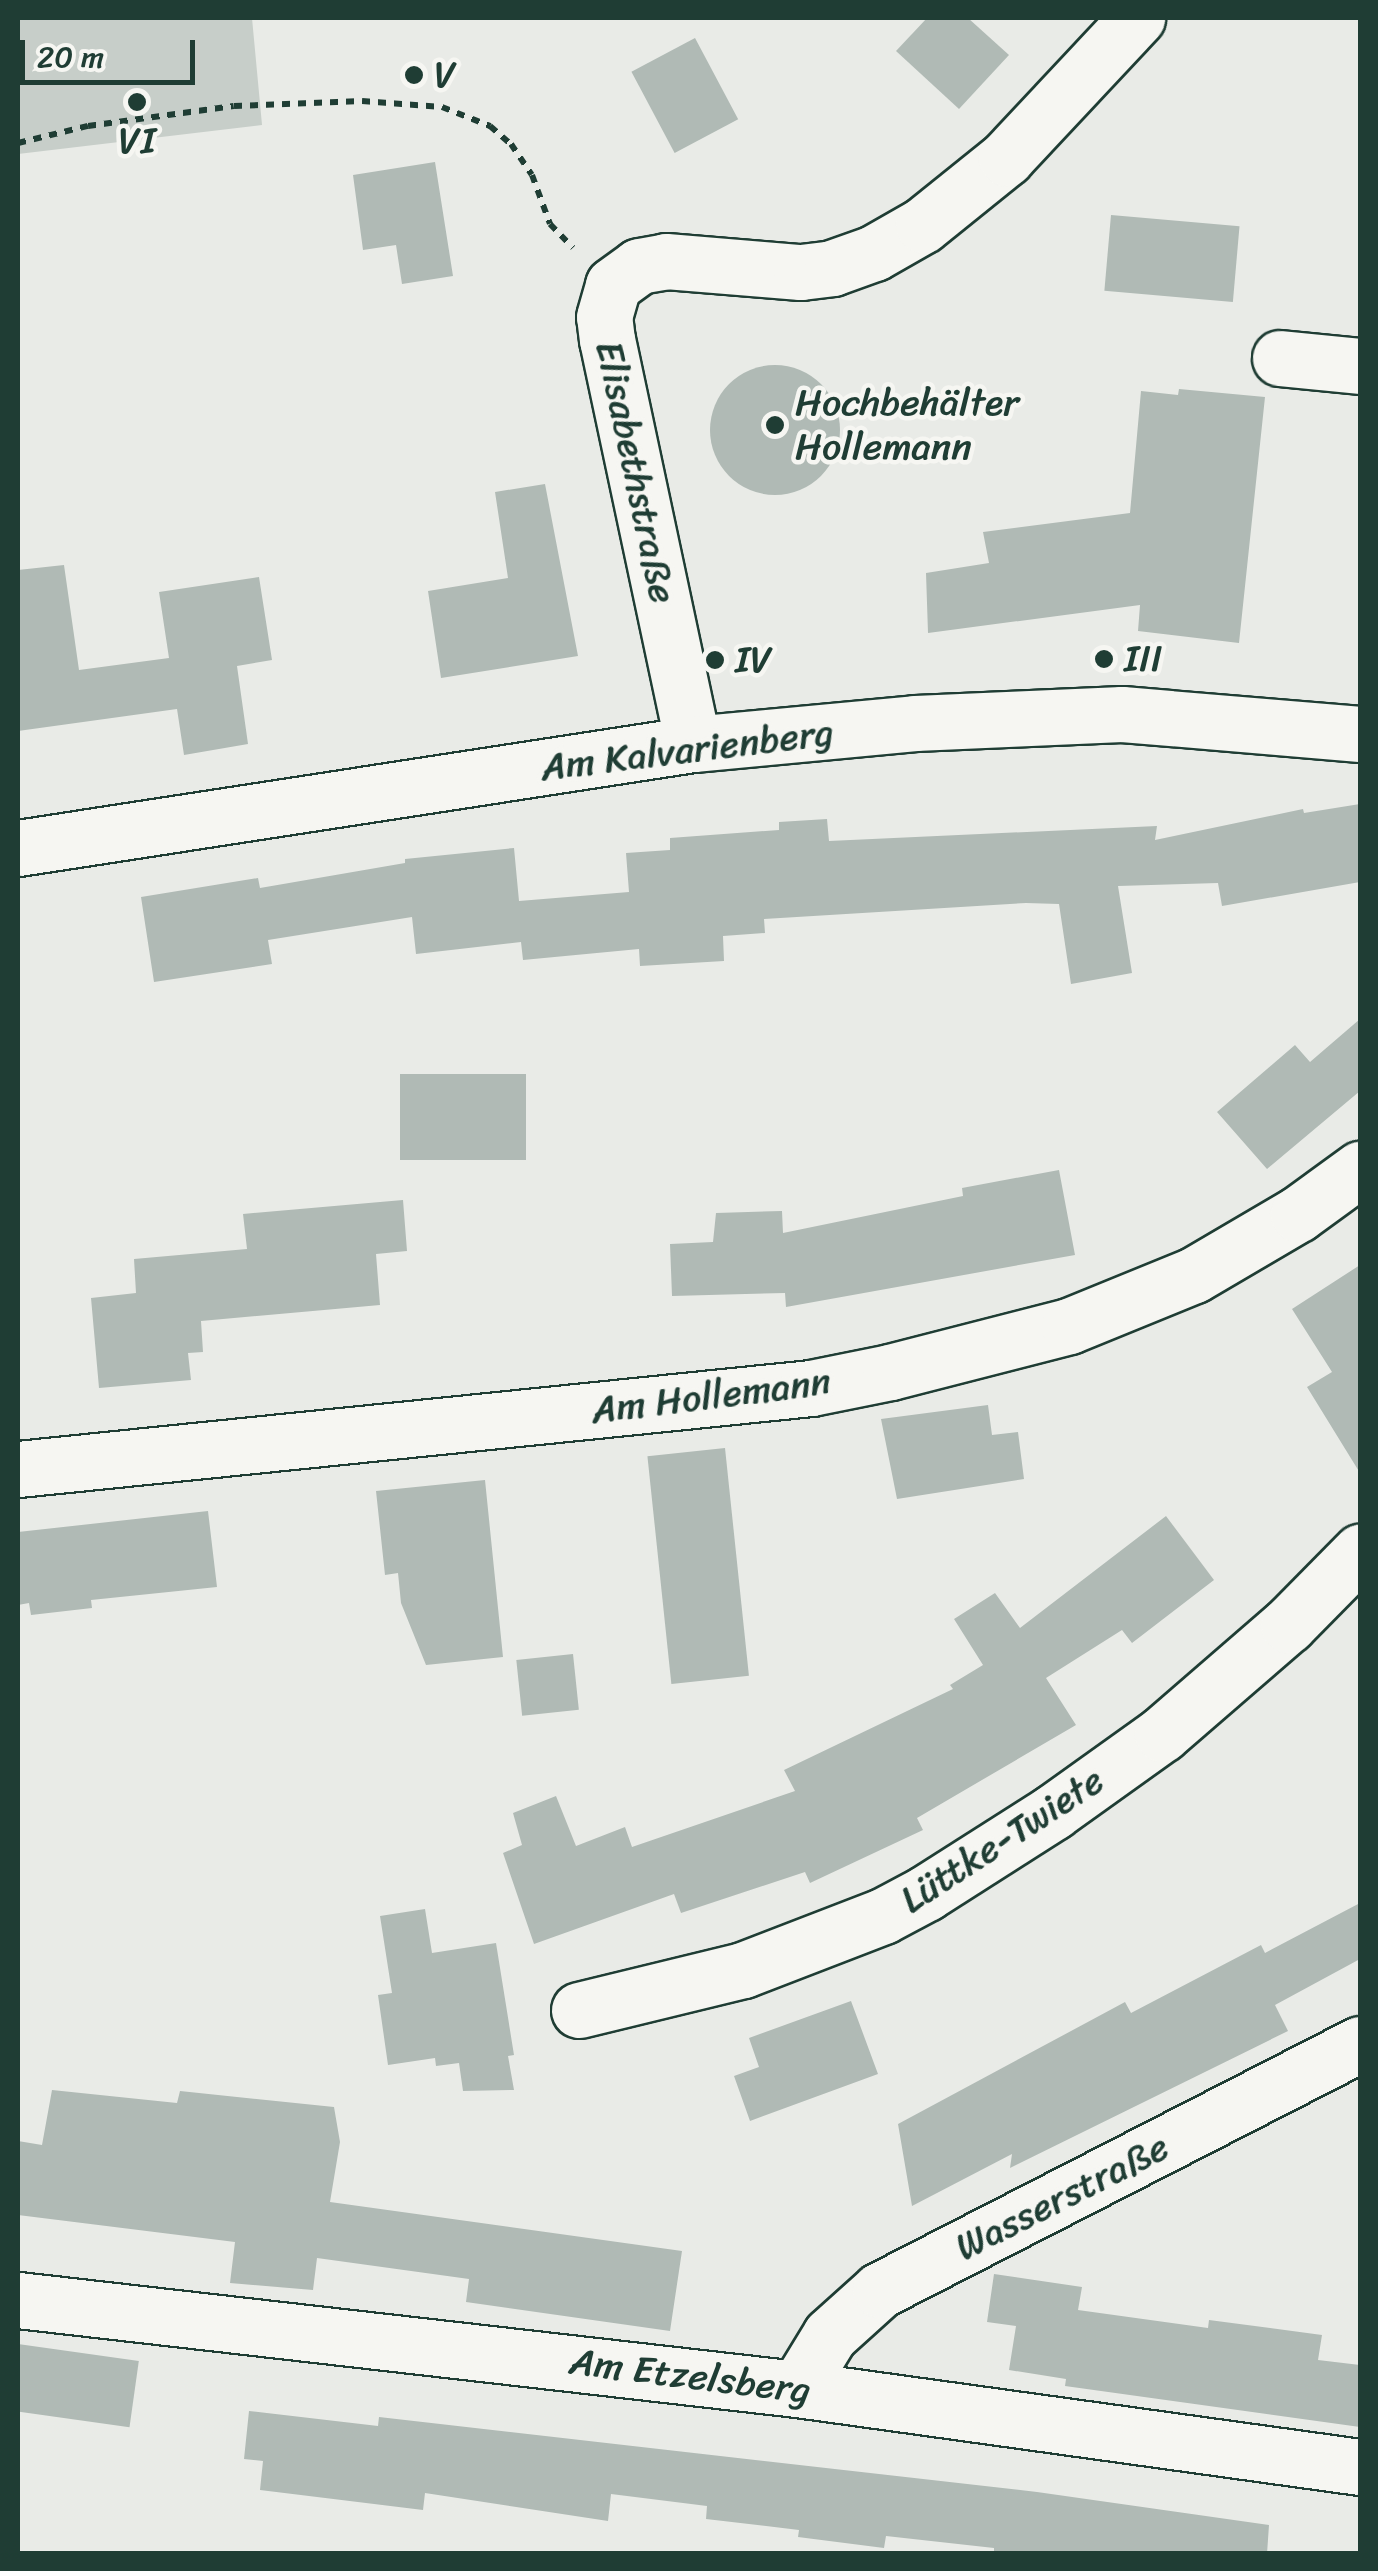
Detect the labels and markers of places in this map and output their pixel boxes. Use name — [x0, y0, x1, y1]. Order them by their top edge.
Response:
place label: V — [434, 52, 457, 98]
marker: V — [403, 64, 425, 86]
marker: VI — [126, 91, 148, 113]
place label: VI — [118, 118, 156, 164]
place label: Hochbehälter Hollemann — [795, 380, 1019, 469]
marker: Hochbehälter Hollemann — [764, 414, 786, 436]
place label: III — [1124, 636, 1162, 682]
place label: IV — [735, 637, 773, 683]
marker: III — [1093, 648, 1115, 670]
marker: IV — [704, 649, 726, 671]

